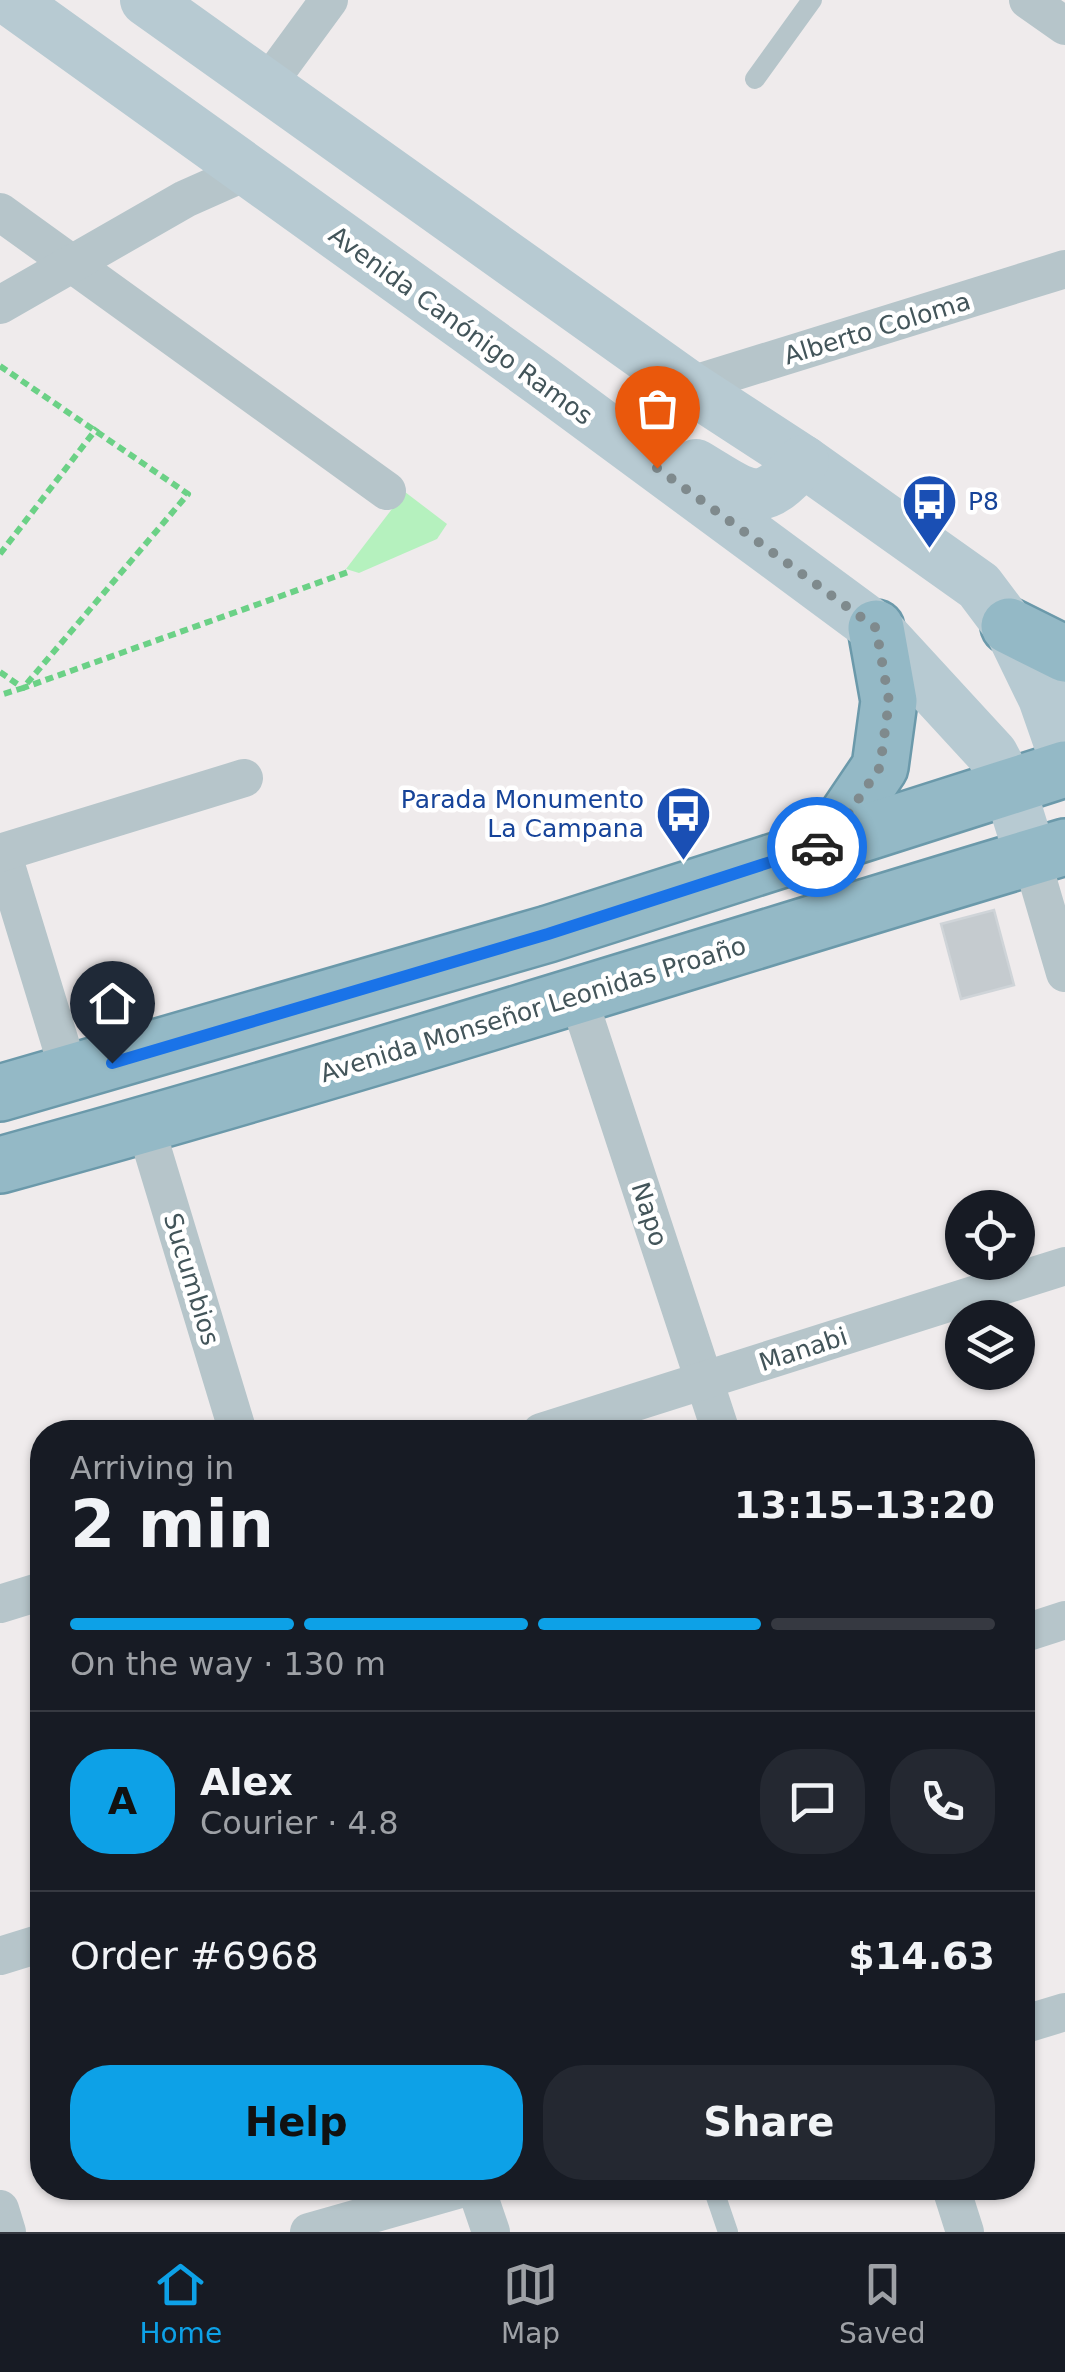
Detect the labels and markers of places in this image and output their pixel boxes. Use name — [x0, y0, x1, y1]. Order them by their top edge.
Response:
pin — [615, 366, 700, 469]
bus stop icon: P8 — [899, 471, 959, 550]
place label: P8 — [968, 487, 999, 516]
bus stop icon: Parada Monumento La Campana — [653, 783, 713, 862]
place label: Parada Monumento La Campana — [401, 785, 644, 843]
pin — [70, 961, 155, 1064]

